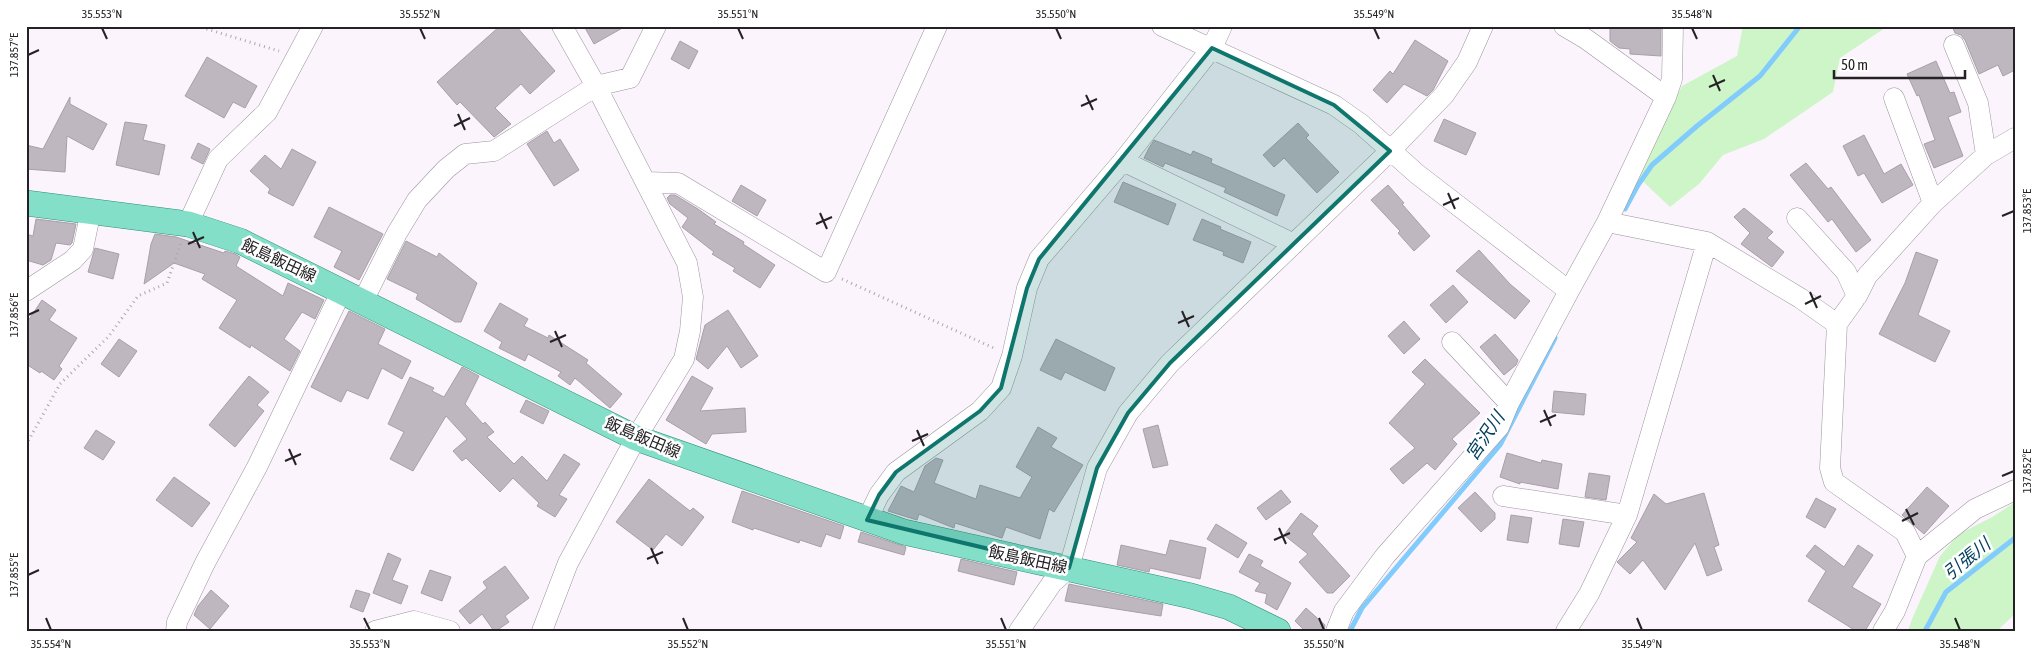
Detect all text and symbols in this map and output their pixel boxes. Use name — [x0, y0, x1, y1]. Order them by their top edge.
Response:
text: 35.553°N — [82, 7, 122, 21]
text: 35.552°N — [400, 7, 440, 21]
text: 35.551°N — [718, 7, 758, 21]
text: 35.550°N — [1036, 7, 1076, 21]
text: 35.549°N — [1354, 7, 1394, 21]
text: 35.548°N — [1672, 7, 1712, 21]
text: 137.857°E — [7, 33, 21, 77]
scale bar — [1834, 48, 1965, 80]
text: 50 m — [1841, 56, 1868, 73]
text: 137.853°E — [2020, 189, 2034, 233]
street label: 飯島飯田線 — [239, 235, 319, 285]
text: 137.856°E — [7, 293, 21, 337]
water label: 宮沢川 — [1461, 406, 1510, 464]
street label: 飯島飯田線 — [603, 413, 683, 461]
text: 137.852°E — [2020, 449, 2034, 493]
water label: 引張川 — [1939, 532, 1996, 584]
street label: 飯島飯田線 — [987, 542, 1069, 576]
text: 137.855°E — [7, 553, 21, 597]
text: 35.554°N — [31, 637, 71, 651]
text: 35.553°N — [350, 637, 390, 651]
text: 35.552°N — [668, 637, 708, 651]
text: 35.551°N — [986, 637, 1026, 651]
text: 35.550°N — [1304, 637, 1344, 651]
text: 35.549°N — [1622, 637, 1662, 651]
text: 35.548°N — [1940, 637, 1980, 651]

